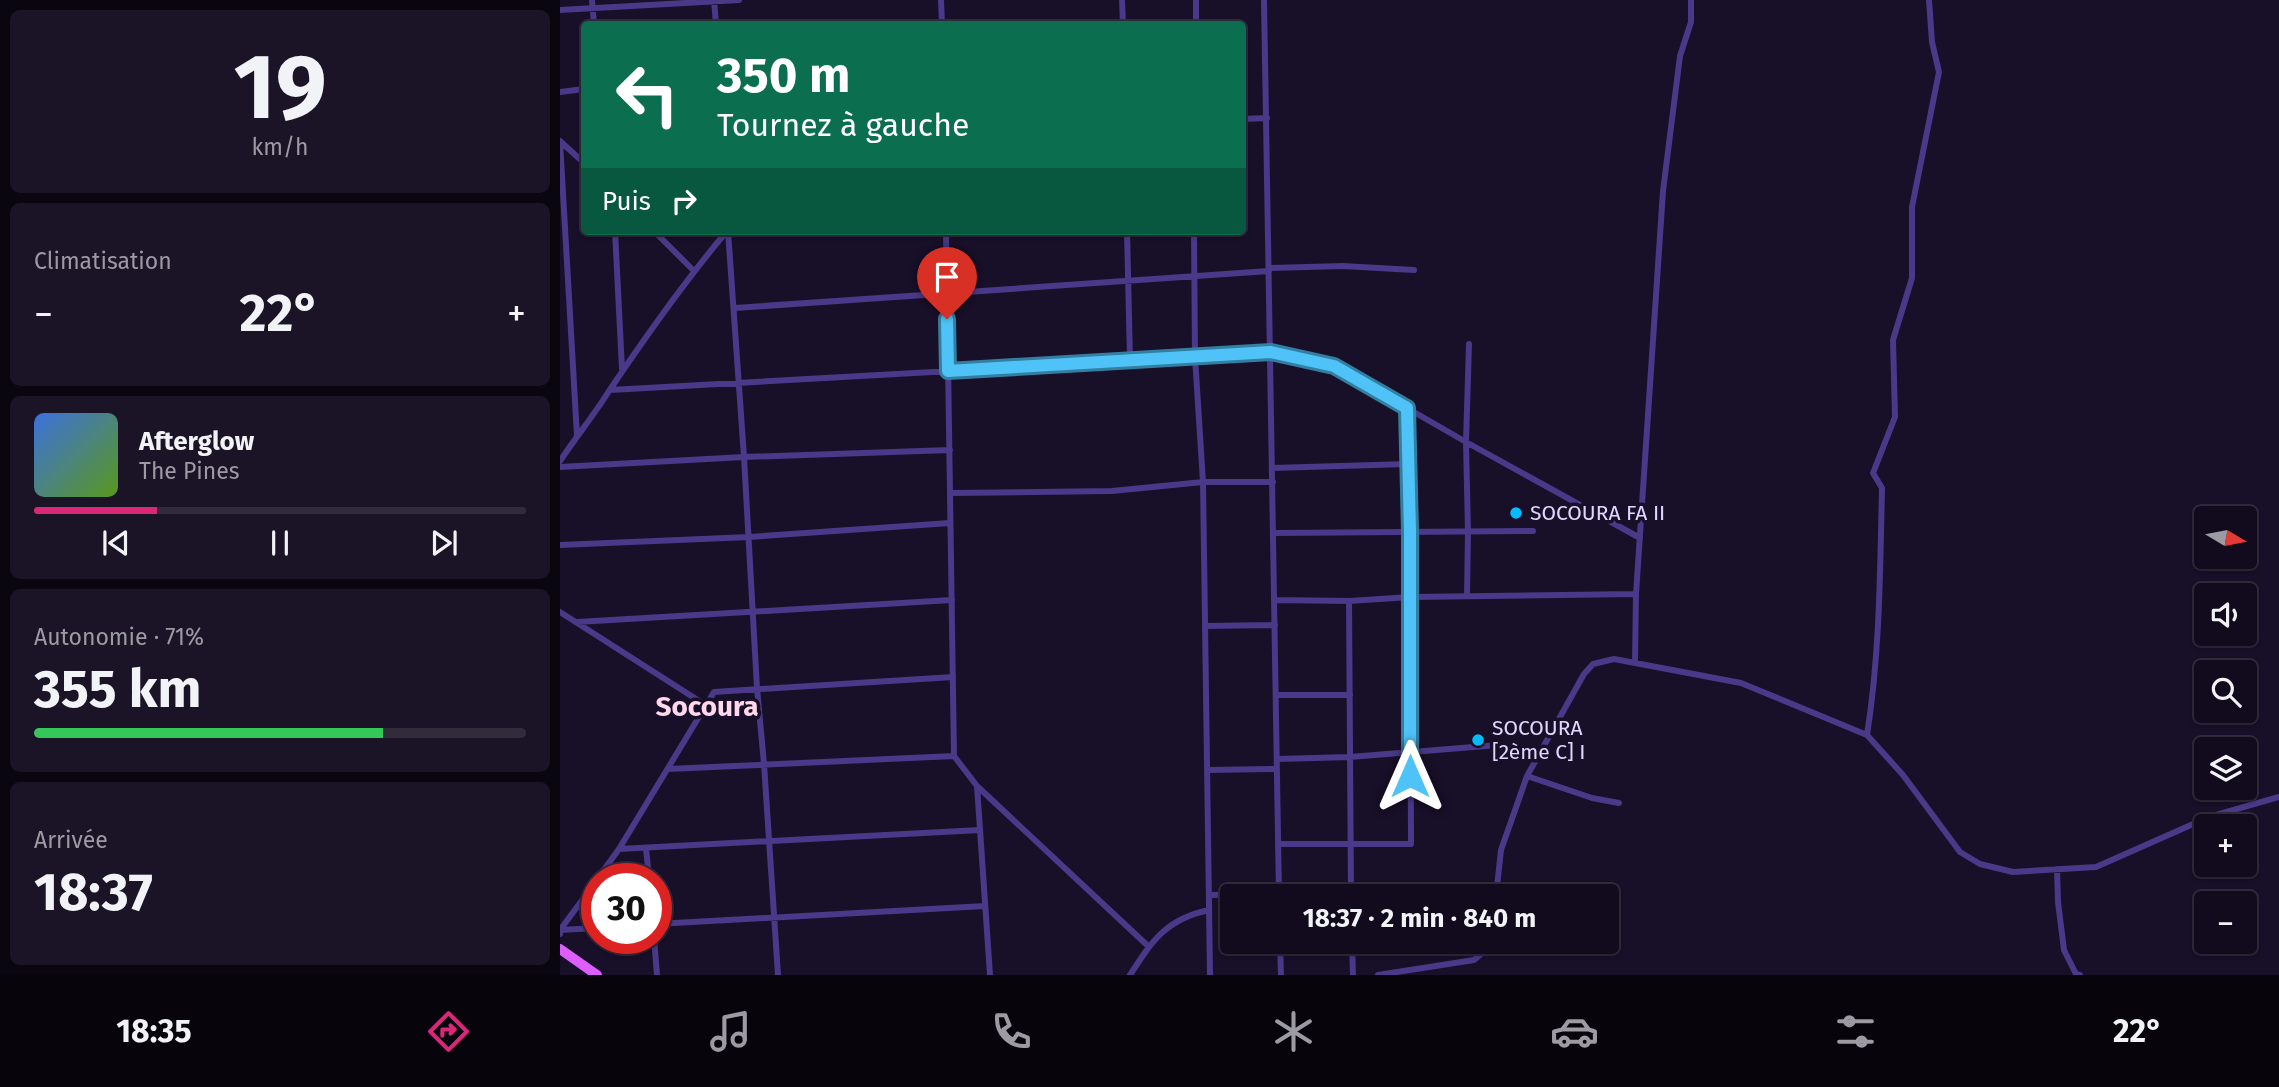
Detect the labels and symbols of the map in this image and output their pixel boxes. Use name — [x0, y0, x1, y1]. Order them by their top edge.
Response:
pin — [917, 247, 977, 319]
place label: SOCOURA FA II — [1530, 500, 1665, 526]
marker: SOCOURA FA II — [1508, 505, 1524, 521]
north arrow — [2194, 506, 2258, 569]
district label: Socoura — [655, 690, 759, 723]
place label: SOCOURA [2ème C] I — [1492, 715, 1585, 765]
marker: SOCOURA [2ème C] I — [1470, 732, 1486, 748]
position arrow — [1373, 739, 1447, 813]
speed limit sign: 30 — [581, 863, 672, 954]

